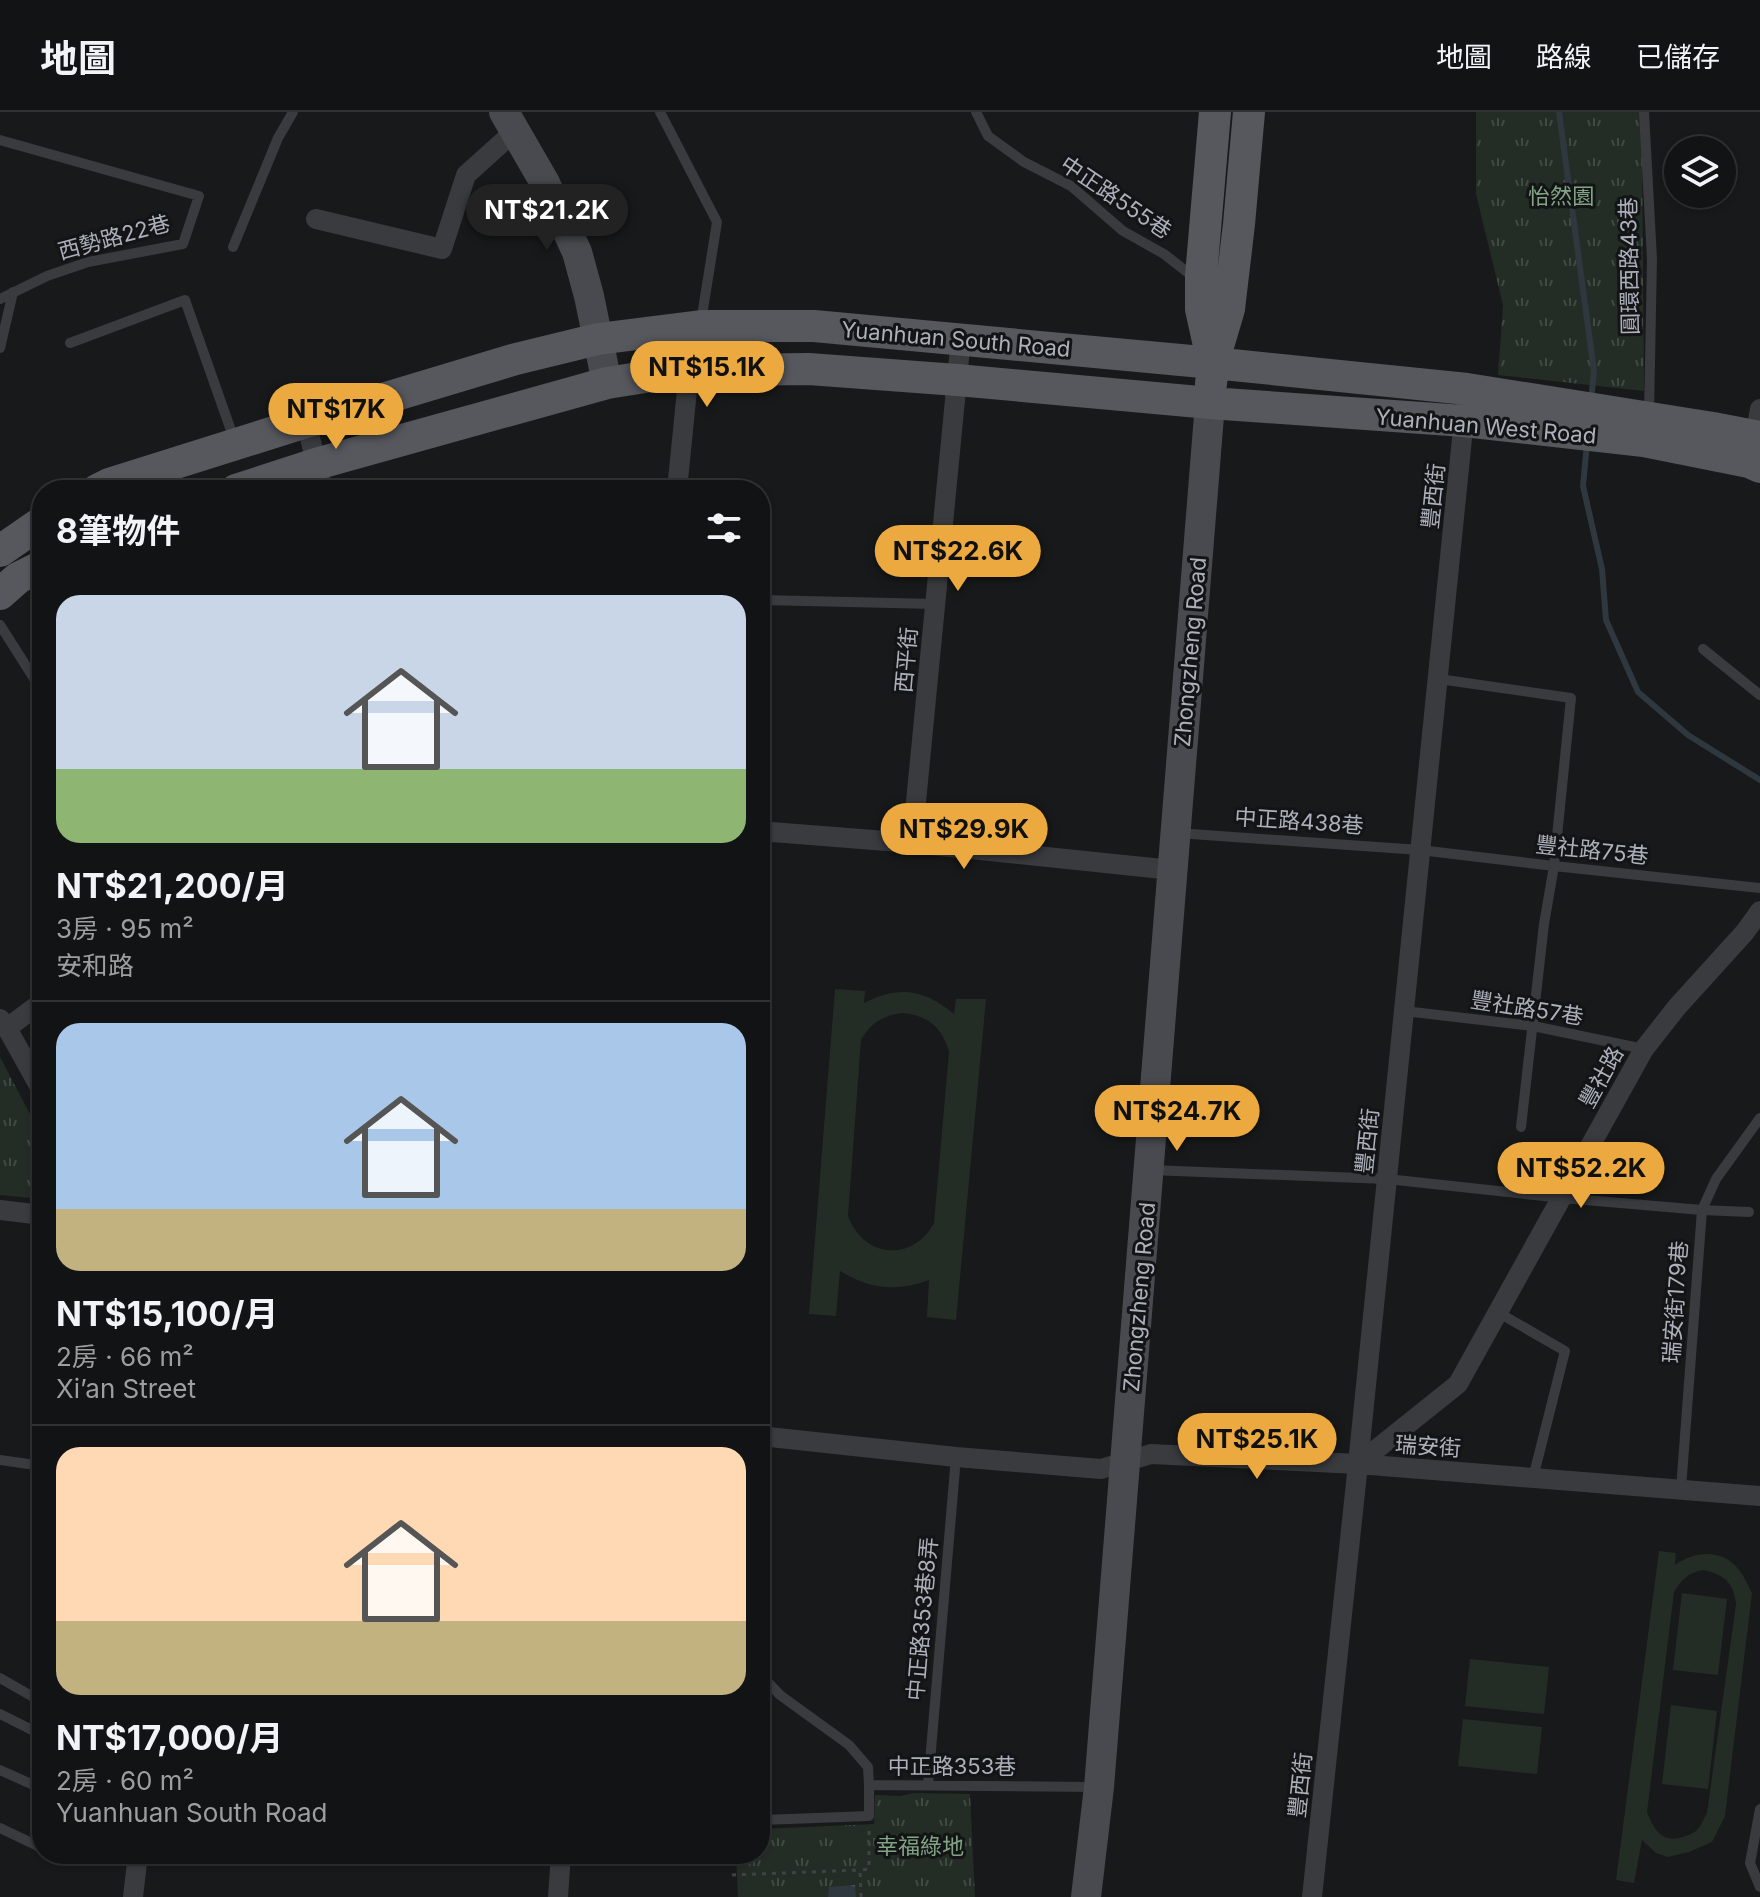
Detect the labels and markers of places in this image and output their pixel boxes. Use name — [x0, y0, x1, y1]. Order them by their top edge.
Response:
pin: NT$21.2K — [464, 184, 630, 252]
pin: NT$15.1K — [624, 341, 790, 409]
pin: NT$17K — [271, 383, 401, 451]
pin: NT$22.6K — [875, 525, 1041, 593]
pin: NT$29.9K — [881, 803, 1047, 871]
pin: NT$24.7K — [1094, 1085, 1260, 1153]
pin: NT$52.2K — [1498, 1142, 1664, 1210]
pin: NT$25.1K — [1174, 1413, 1340, 1481]

